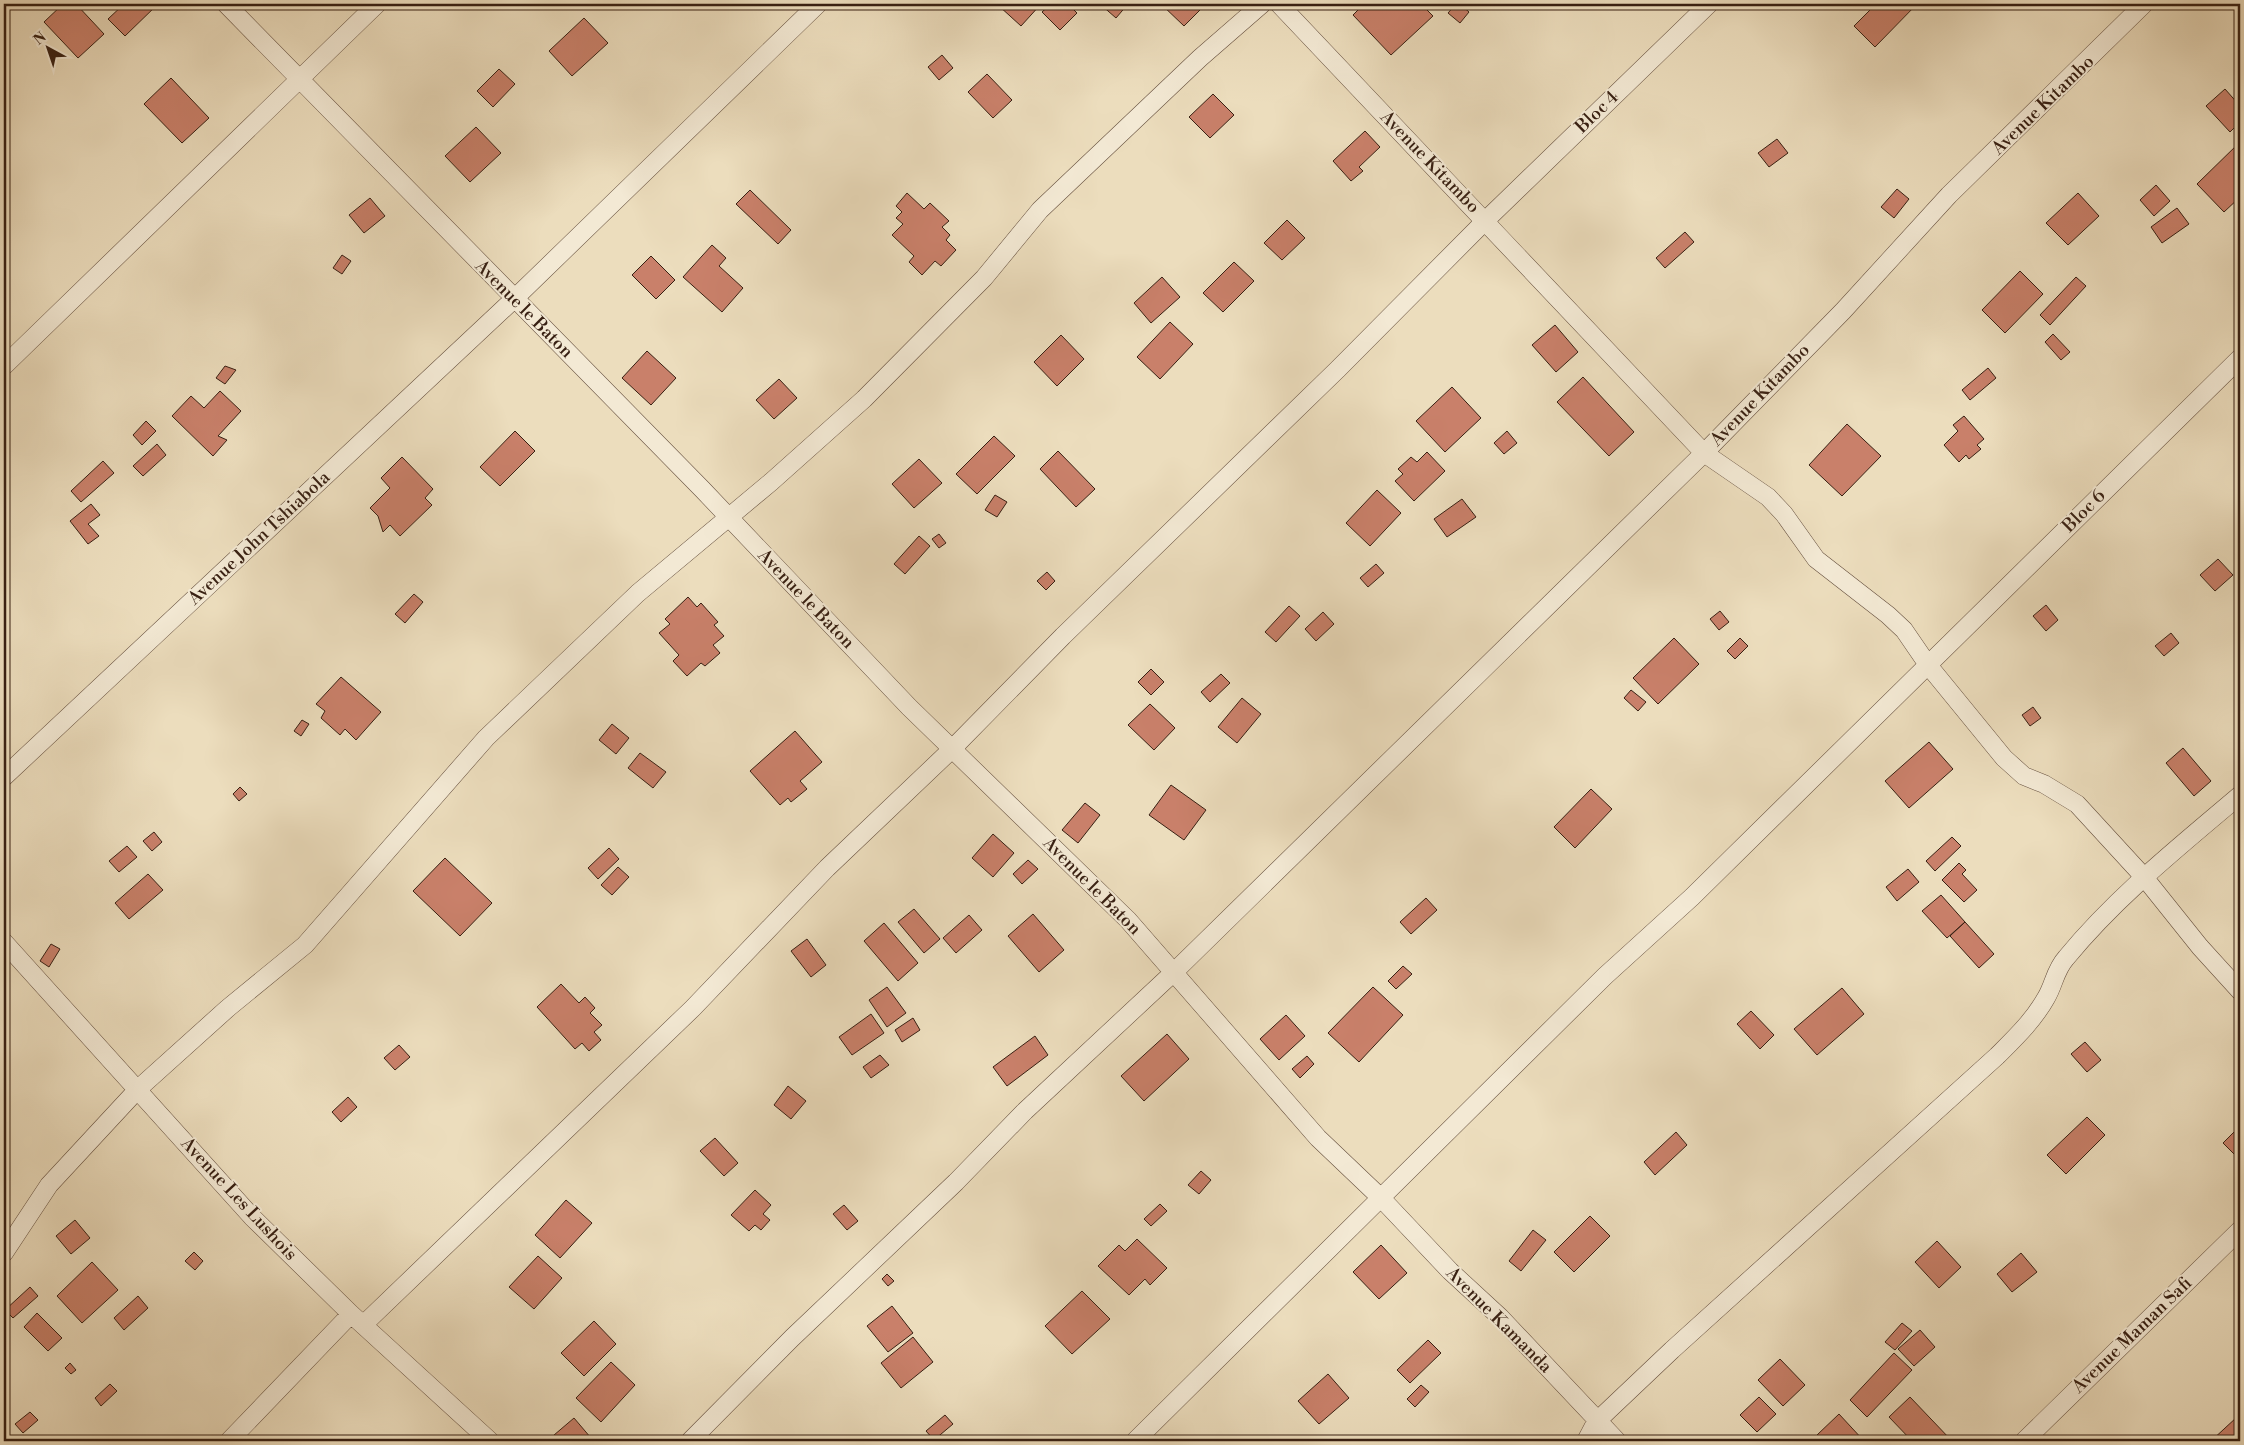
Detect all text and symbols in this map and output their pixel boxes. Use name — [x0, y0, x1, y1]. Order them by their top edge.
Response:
north arrow — [22, 22, 72, 72]
text: N — [30, 28, 50, 49]
street label: Avenue Kitambo — [1986, 50, 2099, 160]
street label: Bloc 4 — [1570, 86, 1624, 139]
street label: Avenue Kitambo — [1375, 105, 1485, 218]
street label: Avenue le Baton — [469, 254, 578, 363]
street label: Avenue Kitambo — [1705, 339, 1815, 452]
street label: Avenue John Tshiabola — [182, 466, 336, 611]
street label: Bloc 6 — [2057, 484, 2111, 538]
street label: Avenue le Baton — [752, 544, 860, 654]
street label: Avenue le Baton — [1037, 831, 1146, 940]
street label: Avenue Les Lushois — [175, 1132, 302, 1266]
street label: Avenue Kamanda — [1440, 1261, 1558, 1379]
street label: Avenue Maman Safi — [2067, 1272, 2197, 1399]

